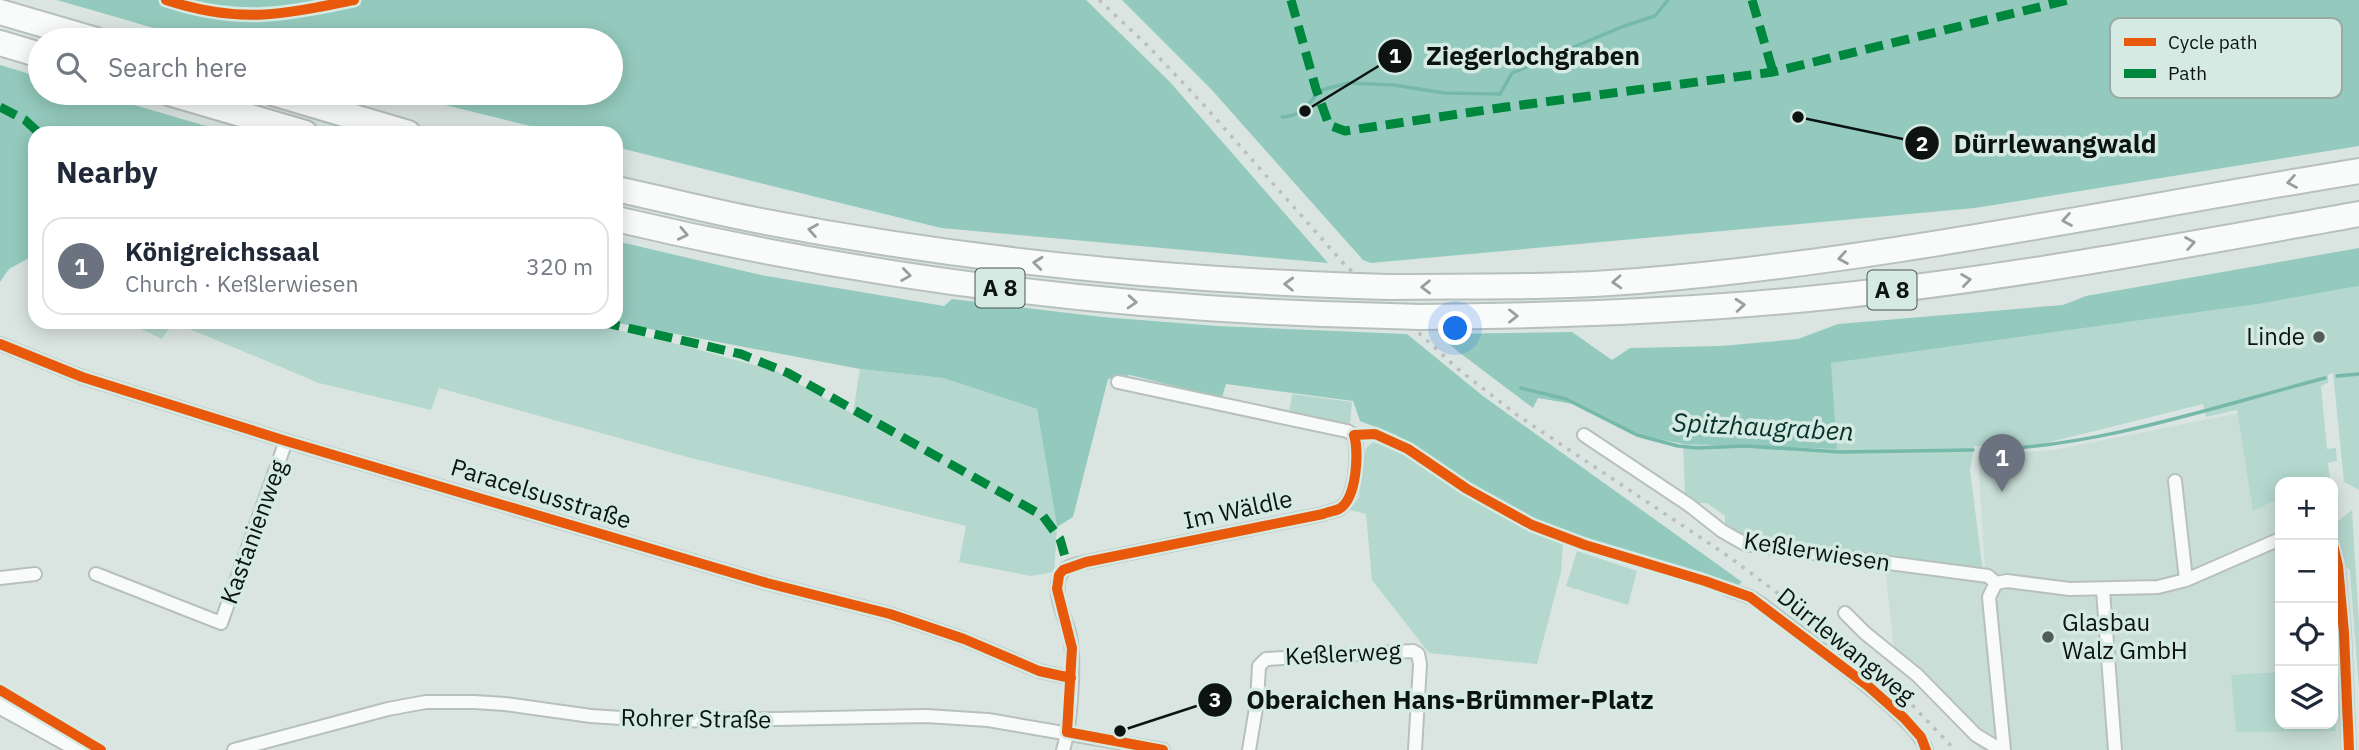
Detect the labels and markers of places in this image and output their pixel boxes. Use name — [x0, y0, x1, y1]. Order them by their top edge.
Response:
callout: Ziegerlochgraben — [1377, 32, 1654, 79]
callout: Dürrlewangwald — [1904, 120, 2170, 167]
place label: Linde — [2246, 320, 2305, 352]
marker: Linde — [2311, 329, 2327, 345]
pin: 1 — [1979, 434, 2025, 492]
place label: Glasbau Walz GmbH — [2062, 606, 2188, 666]
marker: Glasbau Walz GmbH — [2040, 629, 2056, 645]
callout: Oberaichen Hans-Brümmer-Platz — [1198, 677, 1668, 724]

